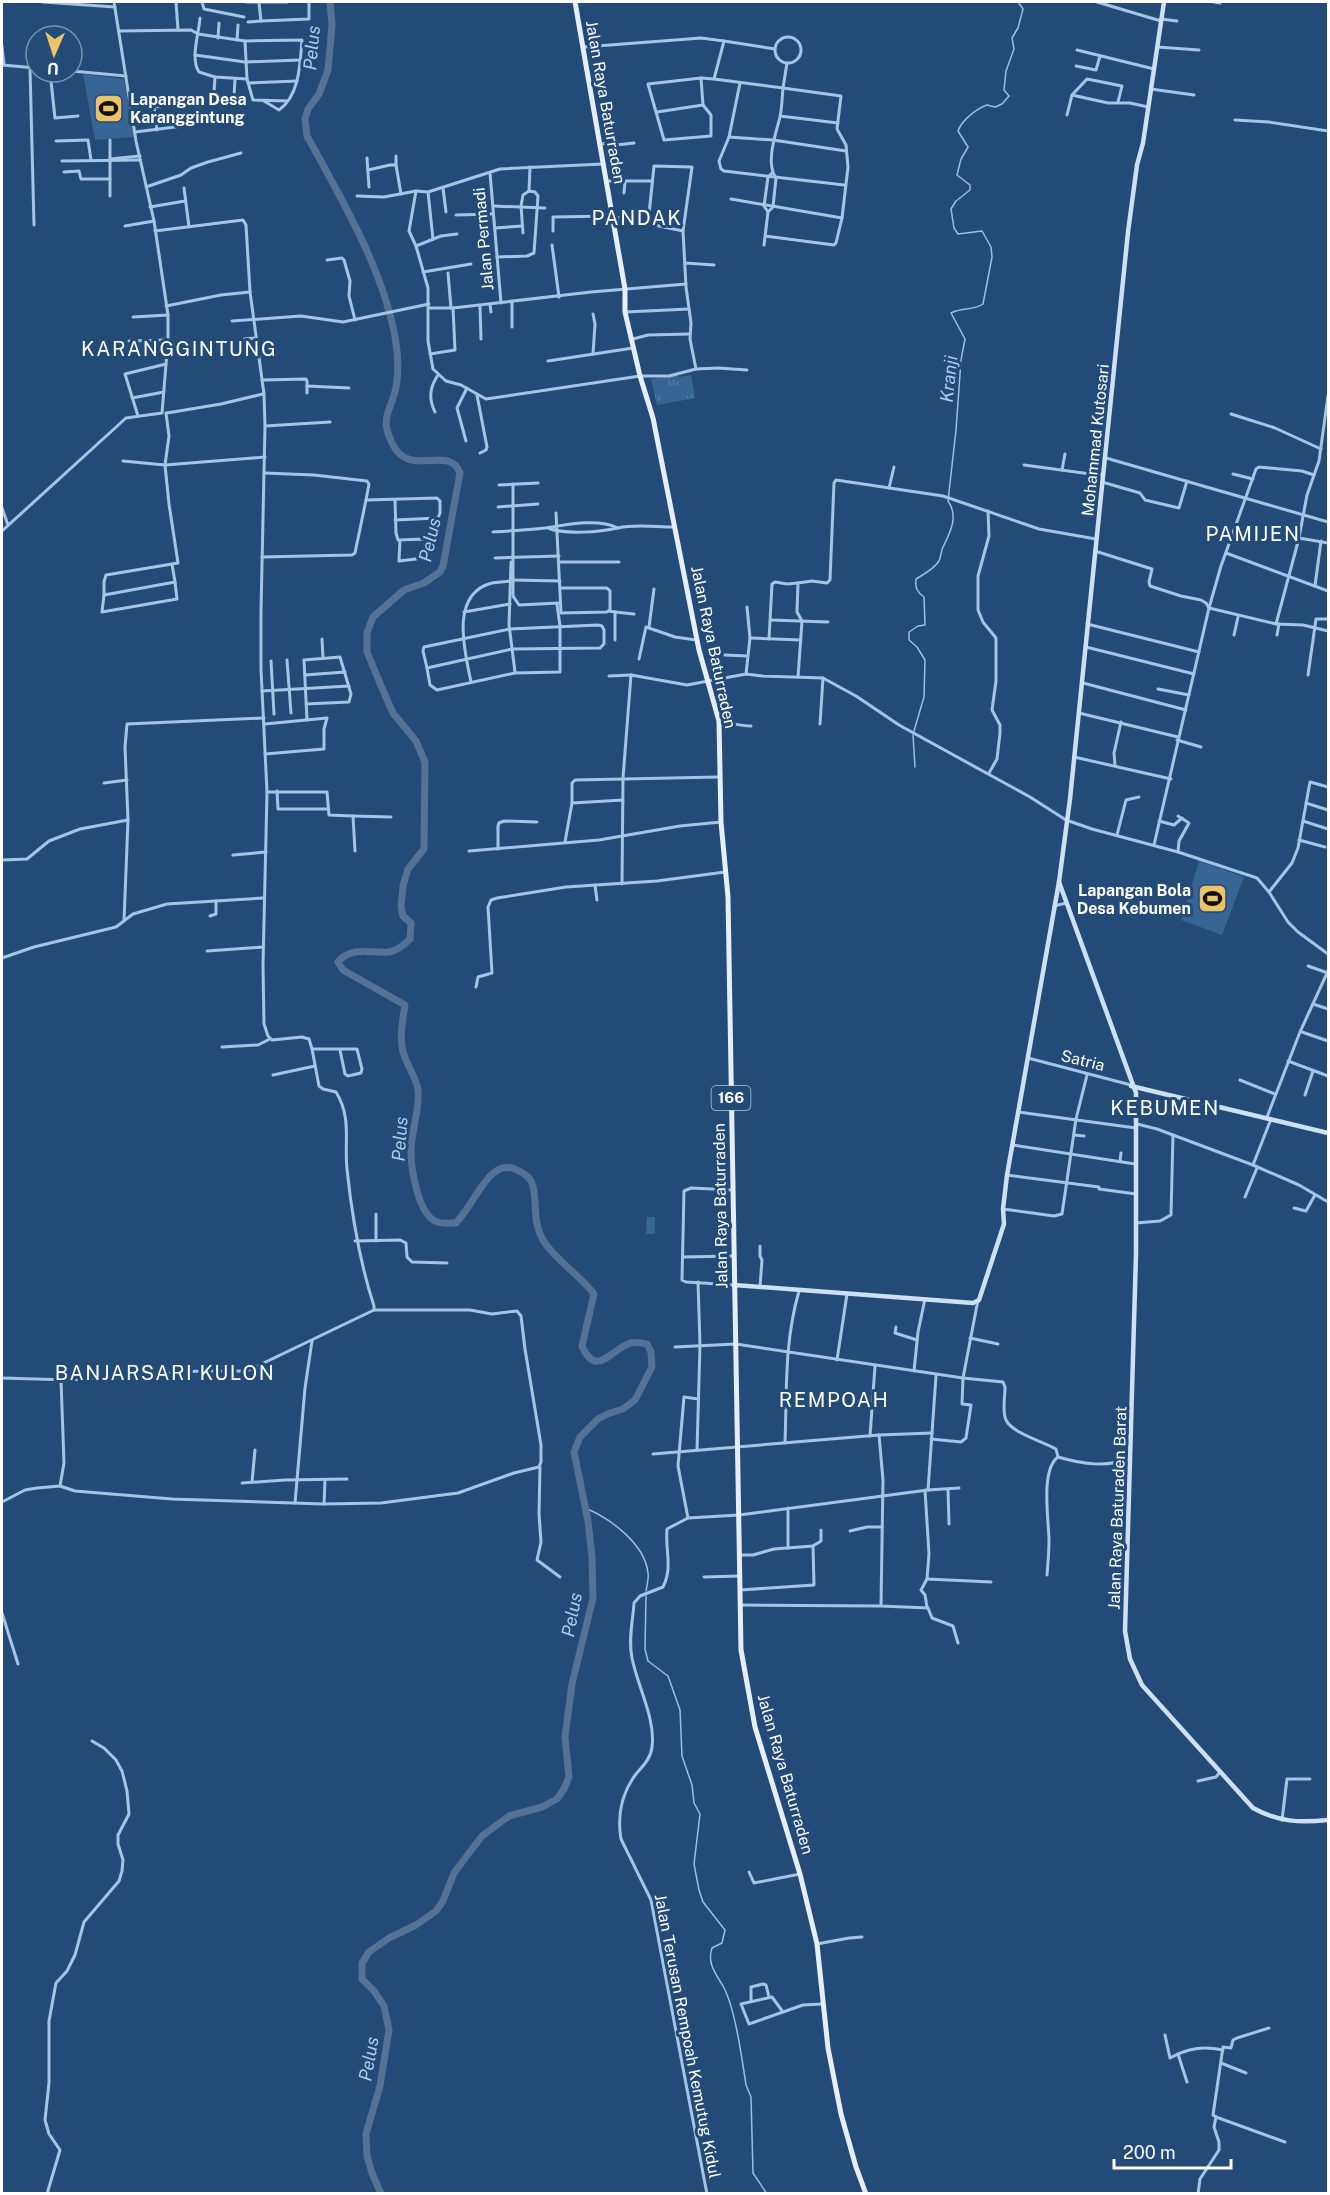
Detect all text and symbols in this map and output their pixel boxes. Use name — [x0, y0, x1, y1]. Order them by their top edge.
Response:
street label: Jalan Raya Baturraden — [582, 19, 629, 185]
north arrow — [24, 24, 84, 84]
water label: Pelus — [299, 25, 324, 71]
text: U — [47, 59, 60, 78]
place label: Lapangan Desa Karanggintung — [130, 90, 247, 127]
sports icon: Lapangan Desa Karanggintung — [93, 92, 125, 124]
street label: Jalan Permadi — [470, 187, 497, 291]
district label: PANDAK — [592, 206, 682, 230]
district label: KARANGGINTUNG — [81, 337, 277, 361]
water label: Kranji — [936, 354, 961, 403]
street label: Mohammad Kutosari — [1078, 363, 1113, 517]
water label: Pelus — [414, 516, 445, 564]
district label: PAMIJEN — [1205, 522, 1301, 546]
street label: Jalan Raya Baturraden — [687, 564, 740, 730]
place label: Lapangan Bola Desa Kebumen — [1077, 881, 1191, 918]
sports icon: Lapangan Bola Desa Kebumen — [1196, 883, 1228, 915]
street label: Satria — [1059, 1046, 1107, 1075]
road number: 166 — [712, 1086, 750, 1110]
district label: KEBUMEN — [1110, 1096, 1220, 1120]
water label: Pelus — [387, 1116, 412, 1162]
street label: Jalan Raya Baturraden — [710, 1123, 731, 1289]
district label: BANJARSARI KULON — [55, 1361, 275, 1385]
district label: REMPOAH — [779, 1388, 889, 1412]
street label: Jalan Raya Baturaden Barat — [1104, 1406, 1131, 1610]
water label: Pelus — [557, 1591, 586, 1639]
street label: Jalan Raya Baturraden — [754, 1692, 818, 1856]
street label: Jalan Terusan Rempoah Kemutug Kidul — [651, 1892, 724, 2180]
water label: Pelus — [354, 2035, 383, 2083]
scale bar — [1114, 2132, 1231, 2170]
text: 200 m — [1123, 2142, 1176, 2163]

